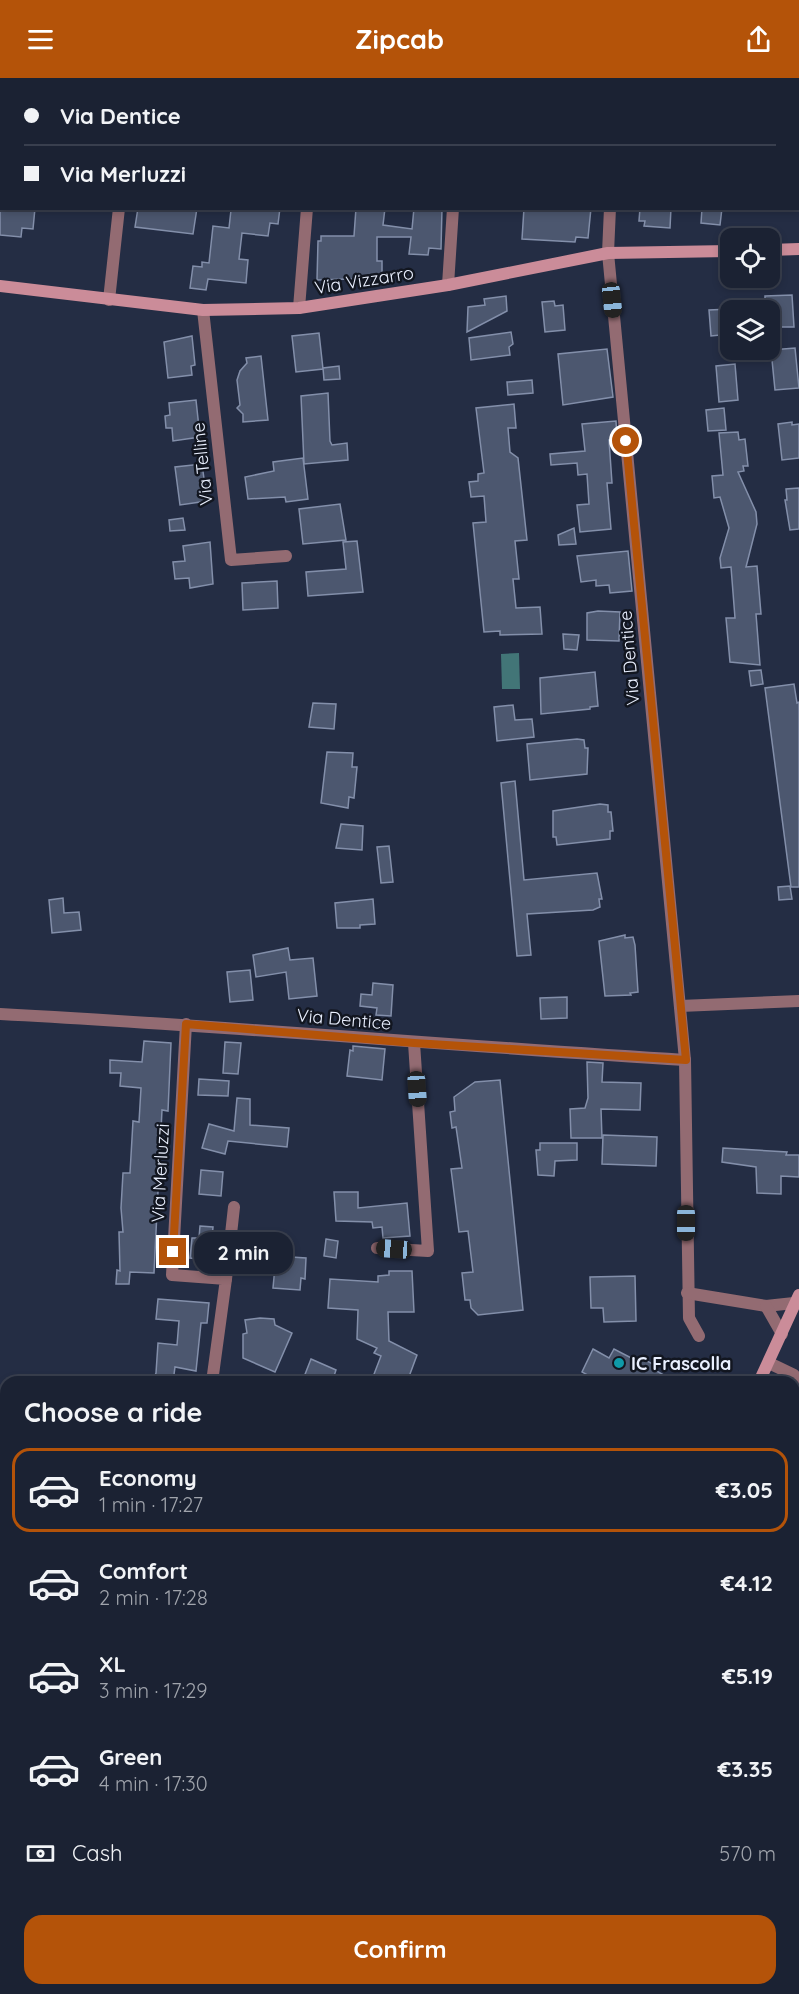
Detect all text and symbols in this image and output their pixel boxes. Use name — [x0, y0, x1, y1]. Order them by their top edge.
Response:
text: Zipcab — [355, 22, 444, 56]
icon: menu — [24, 23, 57, 56]
icon: share — [742, 23, 775, 56]
text: Via Dentice — [60, 102, 181, 130]
text: Via Merluzzi — [60, 160, 186, 188]
map controls — [720, 228, 780, 360]
button: locate — [720, 228, 780, 288]
street label: Via Vizzarro — [313, 261, 415, 299]
car — [601, 281, 623, 319]
button: layers — [720, 300, 780, 360]
street label: Via Telline — [186, 421, 218, 507]
route start — [612, 427, 639, 454]
street label: Via Dentice — [613, 610, 645, 706]
street label: Via Dentice — [296, 1003, 392, 1035]
car — [407, 1070, 427, 1108]
street label: Via Merluzzi — [146, 1123, 174, 1223]
car — [677, 1205, 695, 1241]
callout: 2 min — [194, 1231, 293, 1273]
route end — [159, 1238, 186, 1265]
car — [375, 1239, 413, 1259]
text: 2 min — [217, 1240, 270, 1265]
place label: IC Frascolla — [631, 1352, 731, 1375]
marker: IC Frascolla — [612, 1356, 626, 1370]
text: Choose a ride — [24, 1395, 202, 1429]
icon: car — [27, 1463, 81, 1517]
text: Economy — [99, 1464, 197, 1492]
text: €3.05 — [716, 1476, 773, 1504]
text: 1 min · 17:27 — [99, 1492, 203, 1517]
icon: car — [27, 1556, 81, 1610]
text: Comfort — [99, 1557, 188, 1585]
text: €4.12 — [721, 1569, 773, 1597]
text: 2 min · 17:28 — [99, 1585, 208, 1610]
icon: car — [27, 1649, 81, 1703]
text: XL — [99, 1650, 126, 1678]
text: €5.19 — [722, 1662, 773, 1690]
text: 3 min · 17:29 — [99, 1678, 207, 1703]
icon: car — [27, 1742, 81, 1796]
text: Green — [99, 1743, 162, 1771]
text: €3.35 — [717, 1755, 773, 1783]
text: 4 min · 17:30 — [99, 1771, 208, 1796]
icon: cash — [24, 1837, 57, 1870]
text: Cash — [72, 1839, 123, 1867]
text: 570 m — [719, 1841, 776, 1866]
button: Confirm — [24, 1915, 776, 1984]

